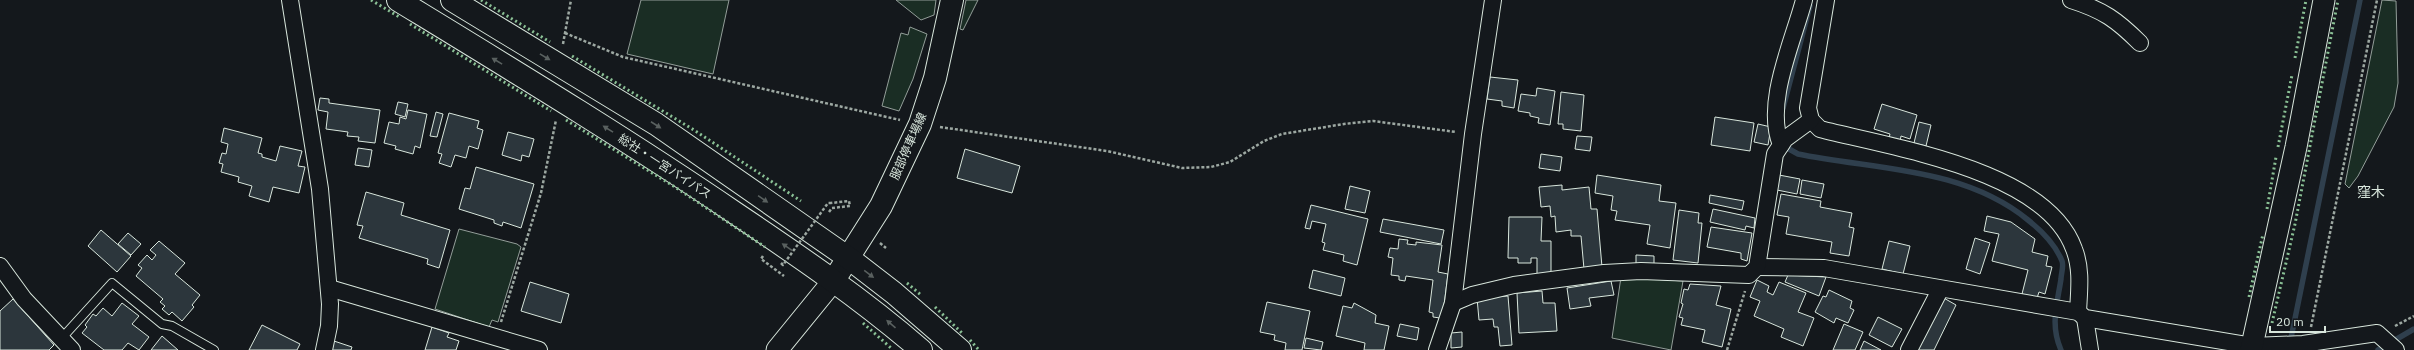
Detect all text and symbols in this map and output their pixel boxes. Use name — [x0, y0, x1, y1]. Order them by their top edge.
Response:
one-way arrow — [539, 53, 551, 60]
one-way arrow — [492, 57, 502, 65]
street label: 服部停車場線 — [887, 110, 929, 182]
one-way arrow — [651, 121, 661, 129]
one-way arrow — [602, 126, 614, 133]
street label: 総社・一宮バイパス — [616, 130, 714, 202]
district label: 窪木 — [2357, 183, 2385, 201]
one-way arrow — [758, 195, 768, 203]
one-way arrow — [781, 243, 792, 251]
one-way arrow — [864, 270, 875, 278]
scale bar — [2270, 308, 2325, 334]
text: 20 m — [2276, 314, 2304, 329]
one-way arrow — [886, 320, 897, 329]

